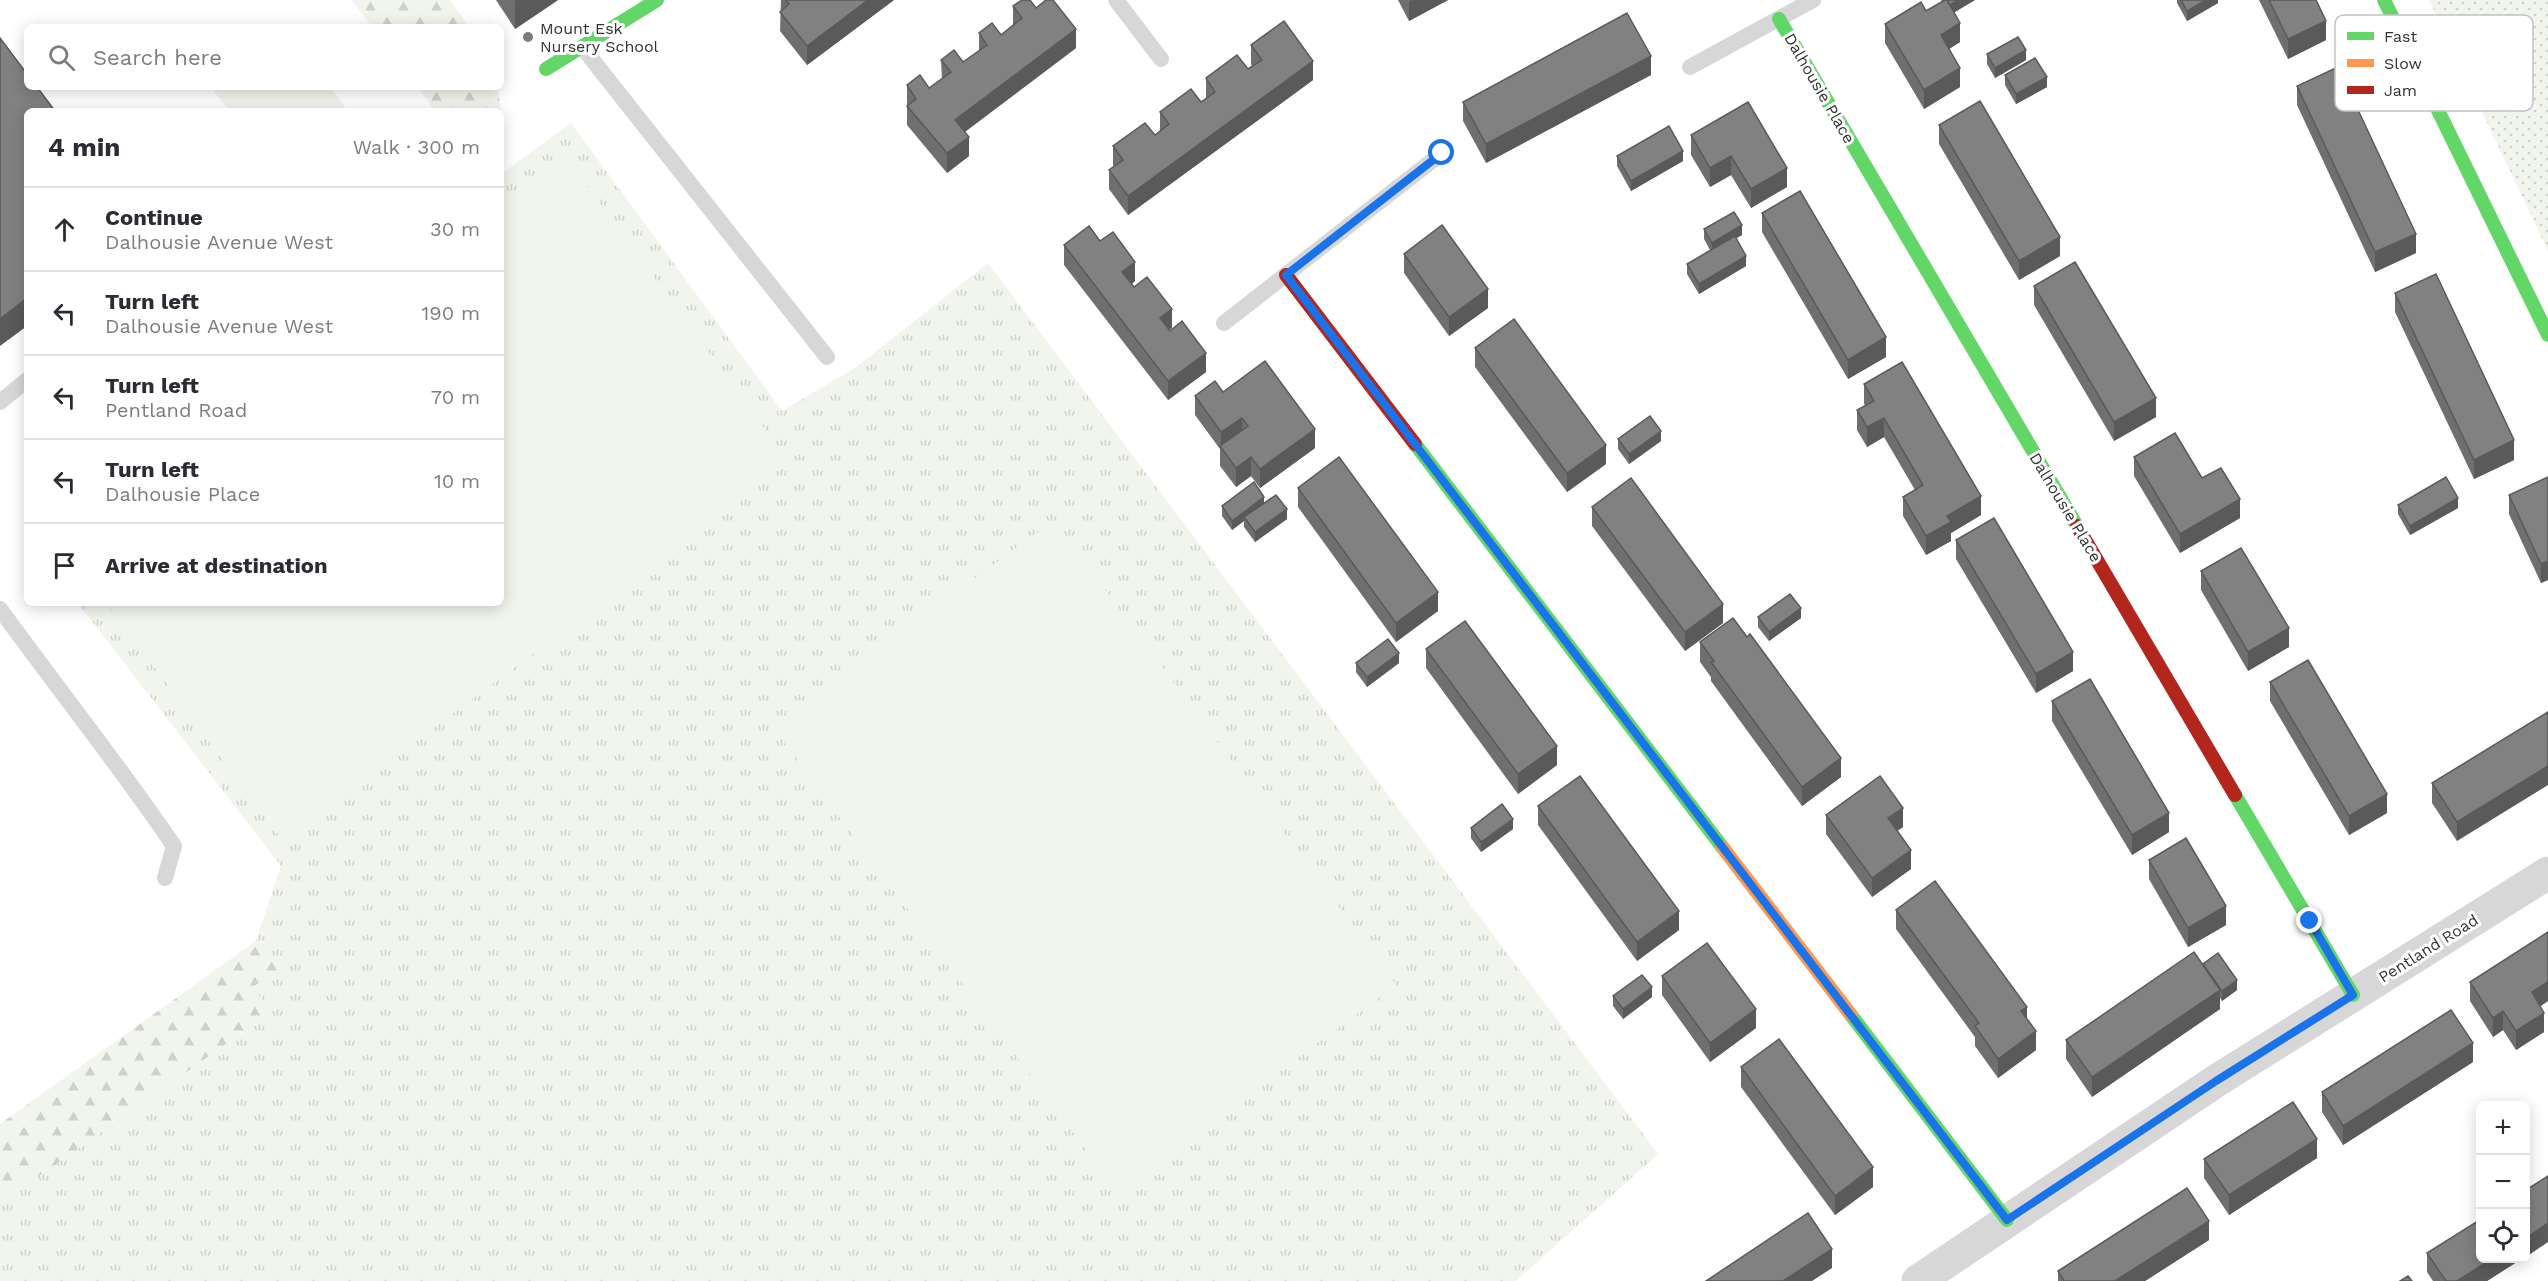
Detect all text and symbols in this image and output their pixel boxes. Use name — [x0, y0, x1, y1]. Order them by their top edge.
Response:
legend — [2335, 15, 2533, 111]
place label: Mount Esk Nursery School — [540, 19, 659, 56]
search box — [24, 24, 504, 90]
text: Fast — [2384, 27, 2417, 46]
marker: Mount Esk Nursery School — [521, 30, 535, 44]
street label: Dalhousie Place — [1780, 30, 1859, 147]
icon: search — [45, 41, 78, 74]
text: Search here — [93, 45, 222, 70]
text: Slow — [2384, 54, 2422, 73]
text: Jam — [2384, 81, 2417, 100]
text: 4 min — [48, 132, 120, 162]
text: Walk · 300 m — [353, 135, 480, 159]
route start — [1428, 139, 1454, 165]
text: Continue — [105, 205, 203, 230]
icon: ahead — [48, 213, 81, 246]
text: 30 m — [430, 217, 480, 241]
text: Dalhousie Avenue West — [105, 230, 333, 254]
text: Turn left — [105, 289, 199, 314]
icon: left — [48, 297, 81, 330]
text: 190 m — [422, 301, 480, 325]
text: Dalhousie Avenue West — [105, 314, 333, 338]
text: Turn left — [105, 373, 199, 398]
icon: left — [48, 381, 81, 414]
text: 70 m — [431, 385, 480, 409]
text: Pentland Road — [105, 398, 247, 422]
street label: Dalhousie Place — [2025, 449, 2106, 565]
text: Turn left — [105, 457, 199, 482]
icon: left — [48, 465, 81, 498]
text: 10 m — [434, 469, 480, 493]
text: Dalhousie Place — [105, 482, 260, 506]
icon: arrive — [48, 549, 81, 582]
text: Arrive at destination — [105, 553, 328, 578]
route end — [2296, 907, 2322, 933]
street label: Pentland Road — [2375, 910, 2482, 987]
map controls — [2476, 1101, 2530, 1263]
button: + — [2476, 1101, 2530, 1155]
button: − — [2476, 1155, 2530, 1209]
button: locate — [2476, 1209, 2530, 1263]

